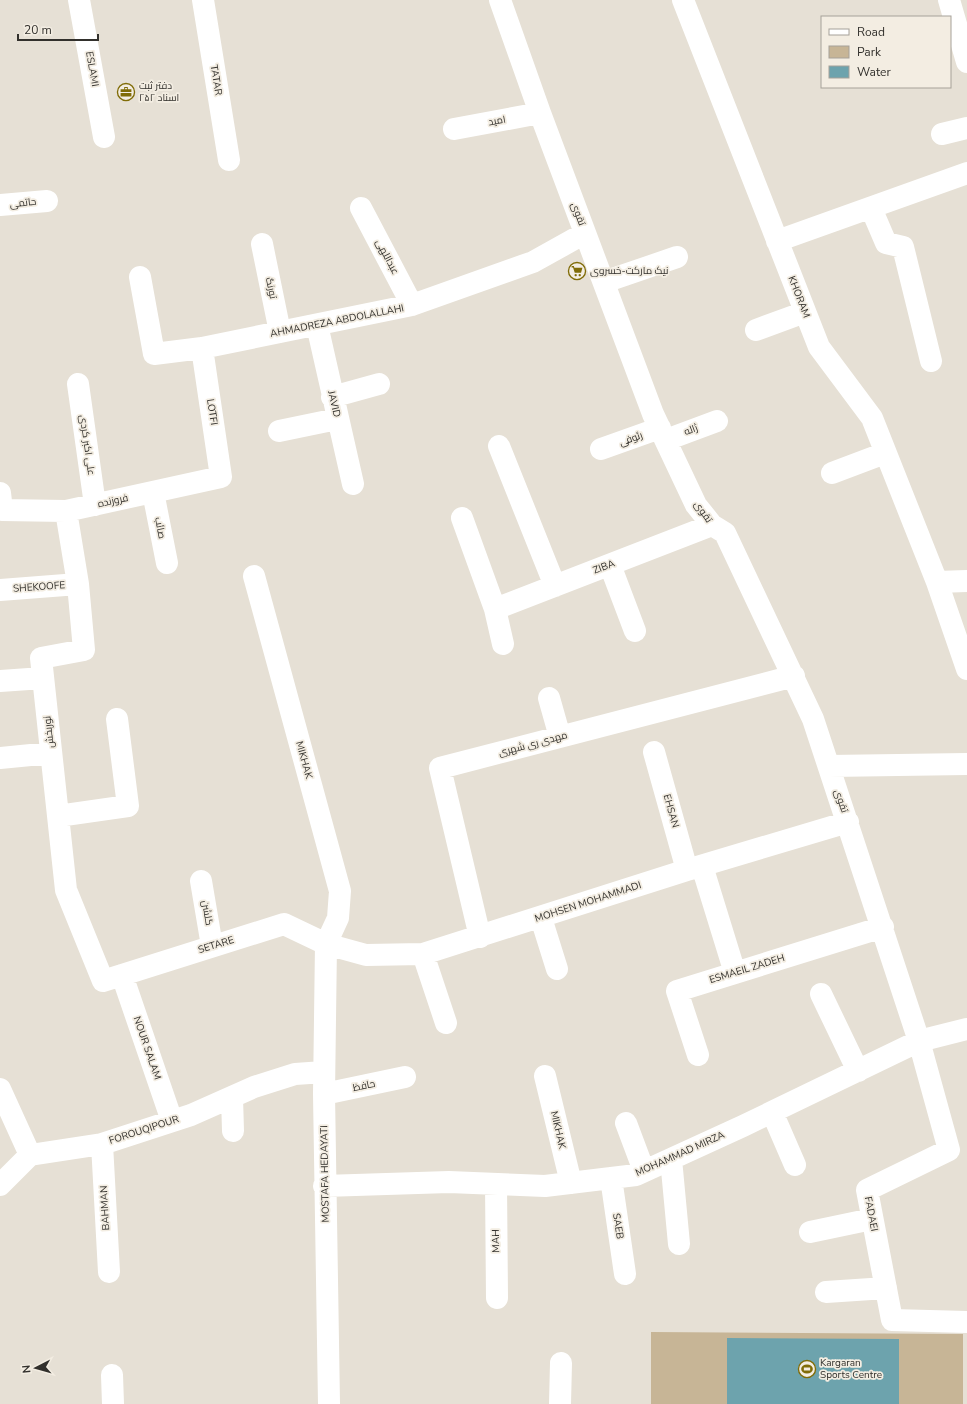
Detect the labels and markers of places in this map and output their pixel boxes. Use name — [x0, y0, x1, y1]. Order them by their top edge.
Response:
place label: دفتر ثبت اسناد ۲۵۲ — [139, 79, 179, 105]
office icon: دفتر ثبت اسناد ۲۵۲ — [116, 82, 136, 102]
supermarket icon: نیک مارکت-خسروی — [567, 261, 587, 281]
place label: نیک مارکت-خسروی — [590, 264, 668, 278]
place label: Kargaran Sports Centre — [820, 1356, 882, 1382]
sports icon: Kargaran Sports Centre — [797, 1359, 817, 1379]

